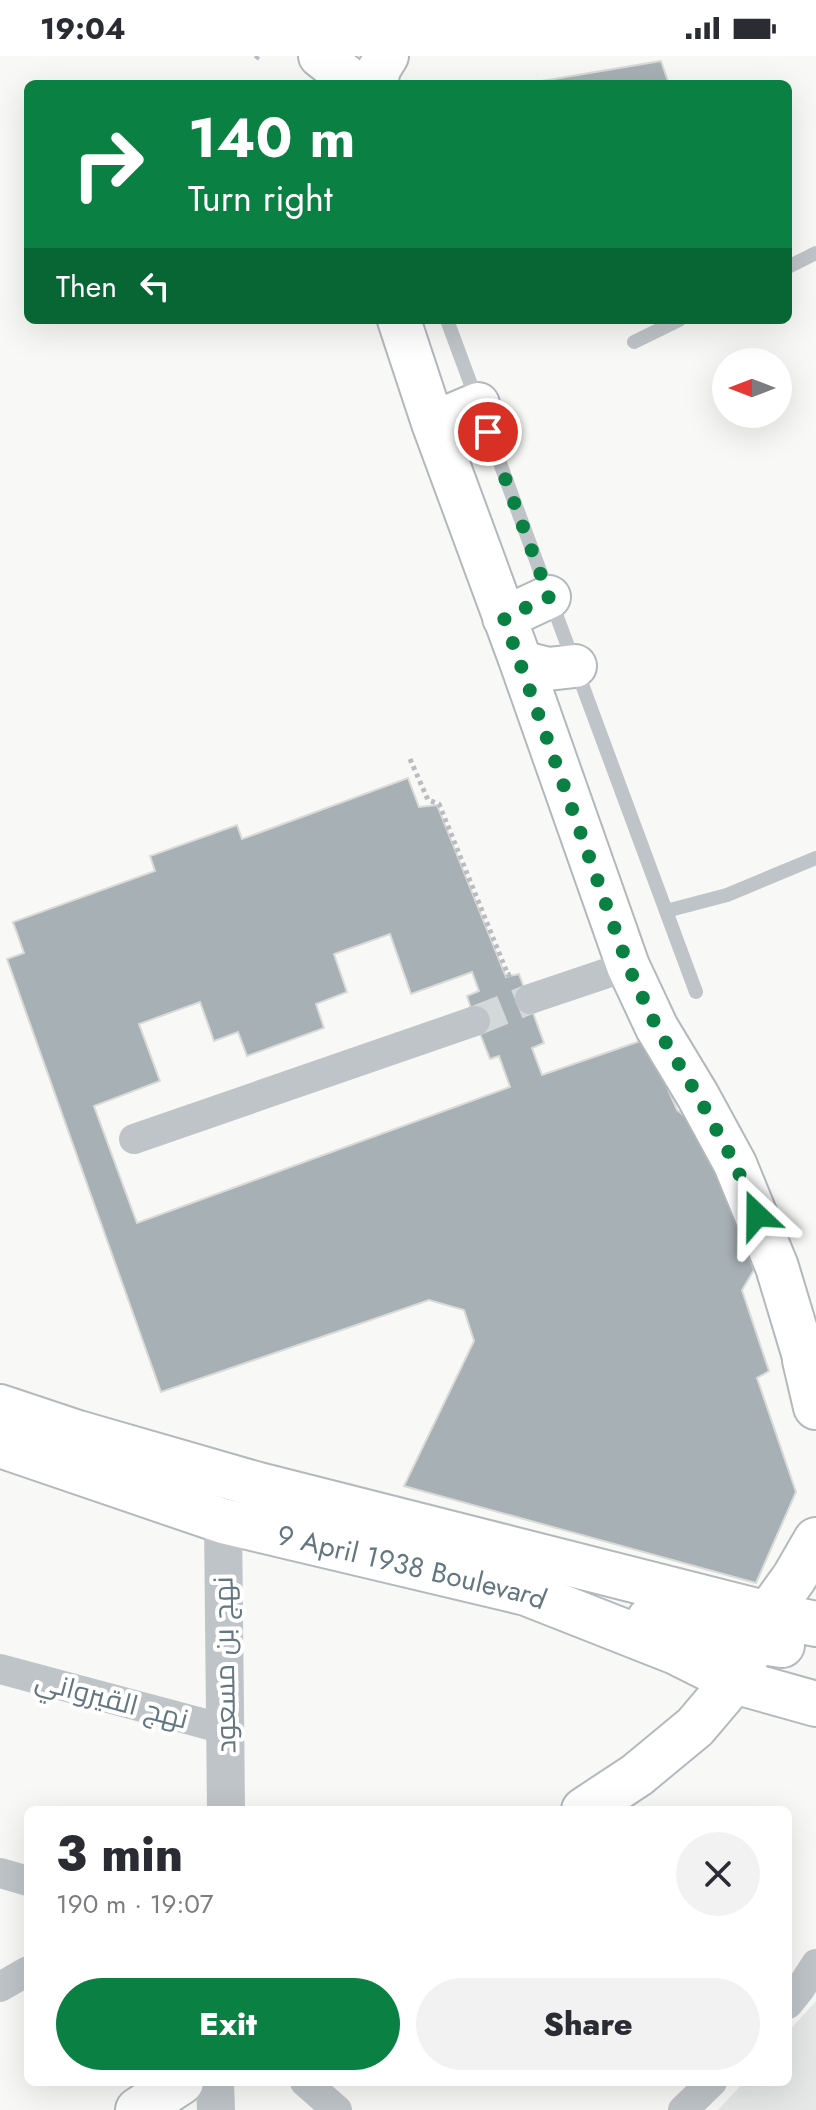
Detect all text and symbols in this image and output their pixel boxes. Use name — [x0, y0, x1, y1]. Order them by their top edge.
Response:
text: 19:04 — [40, 7, 126, 50]
text: 140 m — [188, 97, 355, 178]
icon: right — [56, 112, 160, 216]
text: Turn right — [188, 172, 333, 224]
icon: left — [133, 264, 177, 308]
text: Then — [56, 265, 117, 308]
north arrow — [712, 348, 792, 428]
map controls — [712, 348, 792, 428]
pin — [454, 398, 522, 466]
icon: arrive — [466, 410, 510, 454]
position arrow — [715, 1173, 799, 1257]
street label: 9 April 1938 Boulevard — [273, 1515, 553, 1620]
street label: نهج بن مسعود — [202, 1576, 247, 1754]
street label: نهج القيرواني — [31, 1659, 193, 1741]
text: 3 min — [56, 1820, 183, 1889]
button: close — [676, 1832, 760, 1916]
text: 190 m · 19:07 — [56, 1885, 213, 1923]
button: Exit — [56, 1978, 400, 2070]
button: Share — [416, 1978, 760, 2070]

